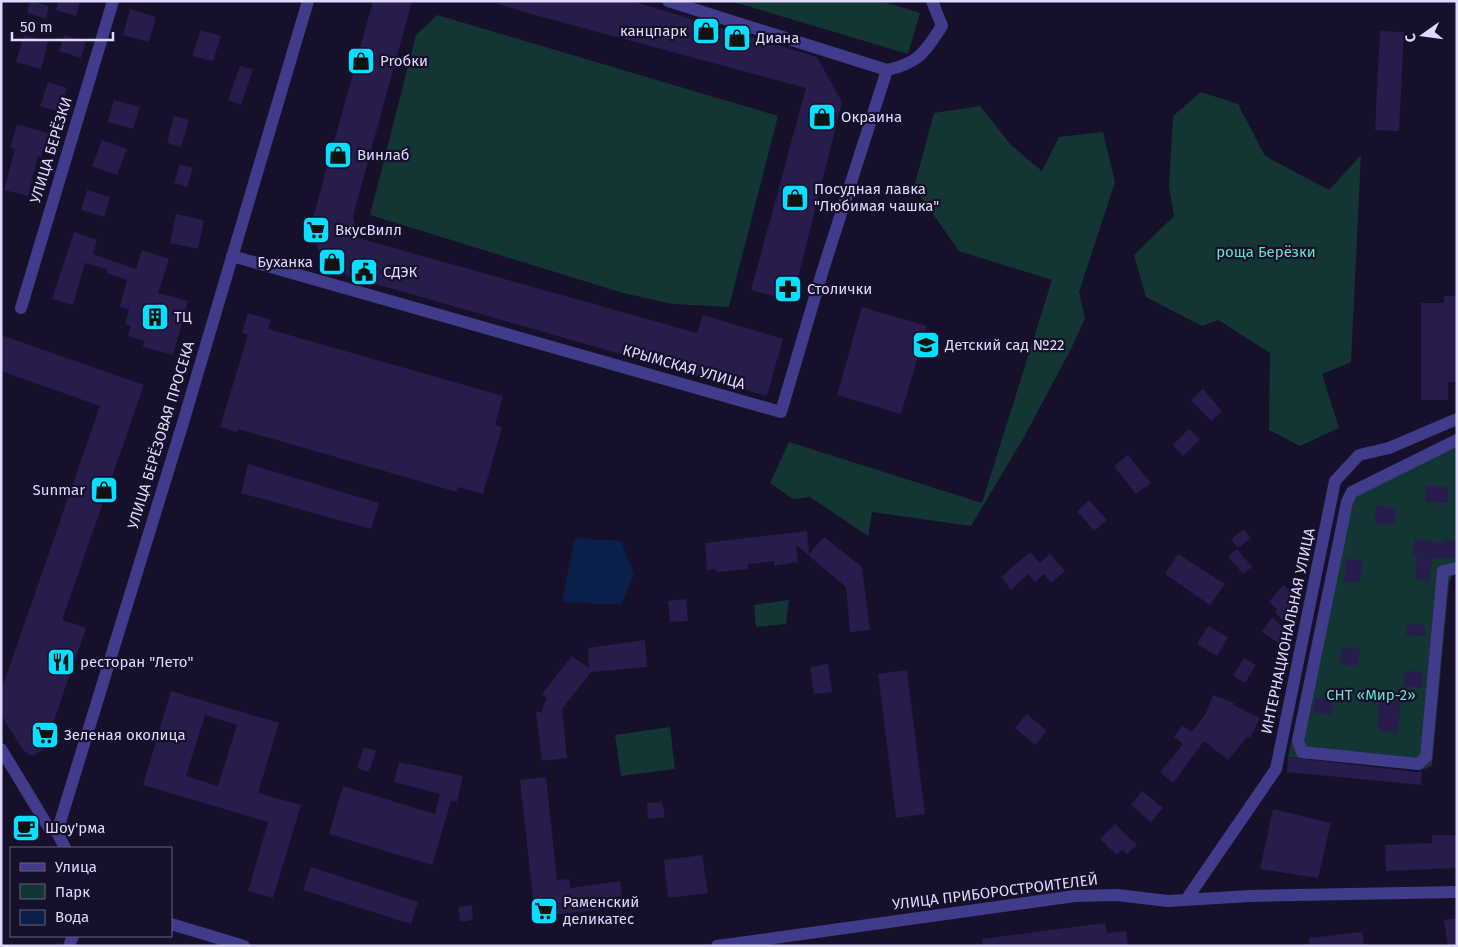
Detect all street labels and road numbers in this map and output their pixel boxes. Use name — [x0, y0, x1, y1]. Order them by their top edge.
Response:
street label: УЛИЦА БЕРЁЗКИ — [26, 95, 76, 205]
street label: УЛИЦА БЕРЁЗОВАЯ ПРОСЕКА — [124, 338, 198, 531]
street label: КРЫМСКАЯ УЛИЦА — [621, 341, 748, 393]
street label: ИНТЕРНАЦИОНАЛЬНАЯ УЛИЦА — [1257, 526, 1319, 736]
street label: УЛИЦА ПРИБОРОСТРОИТЕЛЕЙ — [891, 870, 1099, 914]

